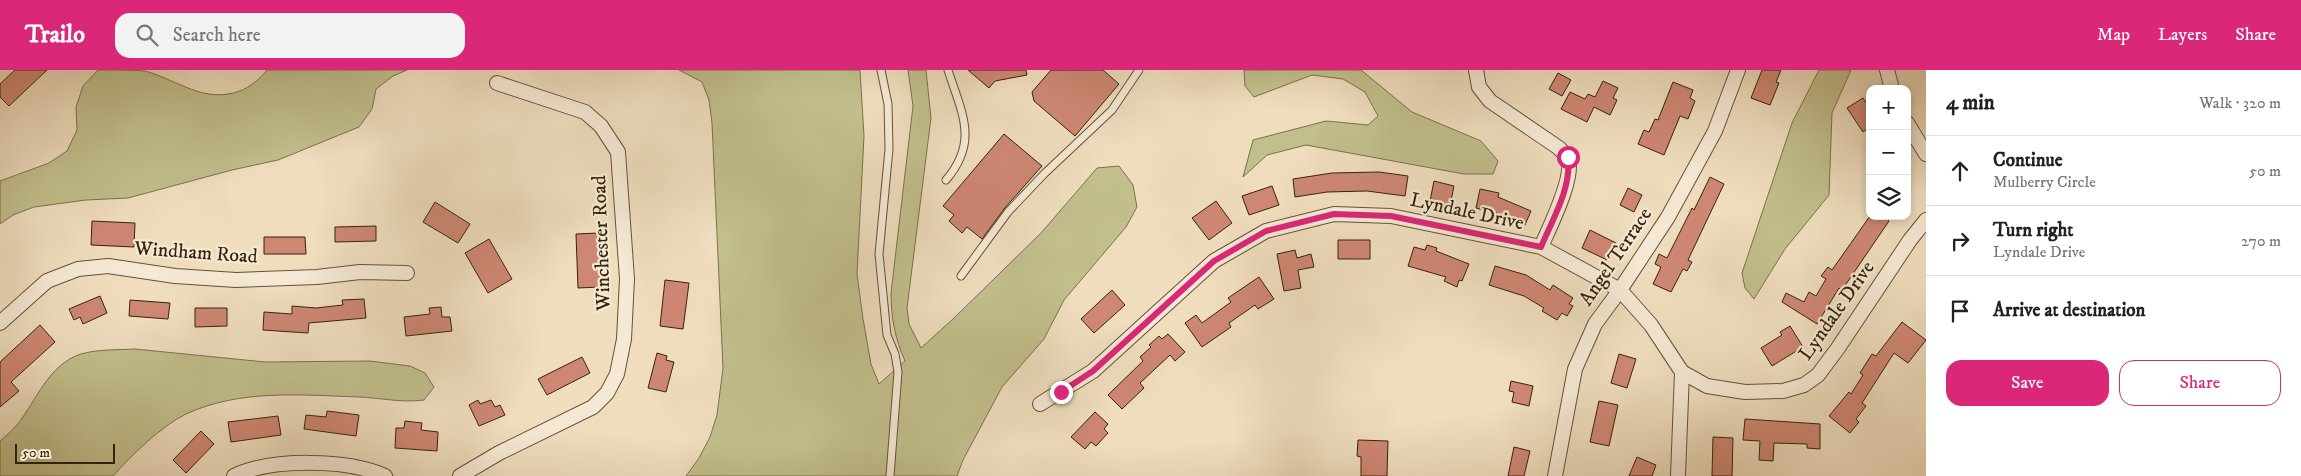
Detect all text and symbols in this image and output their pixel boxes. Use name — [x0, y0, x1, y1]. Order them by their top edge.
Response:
search box — [115, 13, 465, 58]
text: Trailo — [25, 20, 85, 50]
icon: search — [133, 21, 161, 49]
text: Search here — [173, 24, 261, 47]
text: Map — [2097, 24, 2130, 46]
text: Layers — [2158, 24, 2207, 46]
text: Share — [2235, 24, 2276, 46]
map controls — [1866, 85, 1911, 220]
button: + — [1866, 85, 1911, 130]
text: 4 min — [1946, 90, 1995, 116]
text: Walk · 320 m — [2199, 93, 2281, 113]
button: − — [1866, 130, 1911, 175]
route start — [1557, 146, 1580, 169]
text: Continue — [1993, 149, 2063, 172]
icon: ahead — [1946, 157, 1974, 185]
text: 50 m — [2249, 161, 2281, 181]
text: Mulberry Circle — [1993, 172, 2096, 192]
street label: Winchester Road — [587, 175, 617, 312]
button: layers — [1866, 175, 1911, 220]
street label: Lyndale Drive — [1408, 188, 1526, 236]
street label: Angel Terrace — [1574, 203, 1658, 311]
text: Turn right — [1993, 219, 2073, 242]
icon: right — [1946, 227, 1974, 255]
text: 270 m — [2241, 231, 2281, 251]
street label: Windham Road — [133, 236, 259, 270]
text: Lyndale Drive — [1993, 242, 2085, 262]
street label: Lyndale Drive — [1794, 256, 1880, 366]
icon: arrive — [1946, 297, 1974, 325]
text: Arrive at destination — [1993, 299, 2145, 322]
button: Save — [1946, 360, 2109, 406]
button: Share — [2119, 360, 2281, 406]
route end — [1050, 381, 1073, 404]
scale bar — [15, 441, 115, 464]
text: 50 m — [22, 444, 50, 462]

